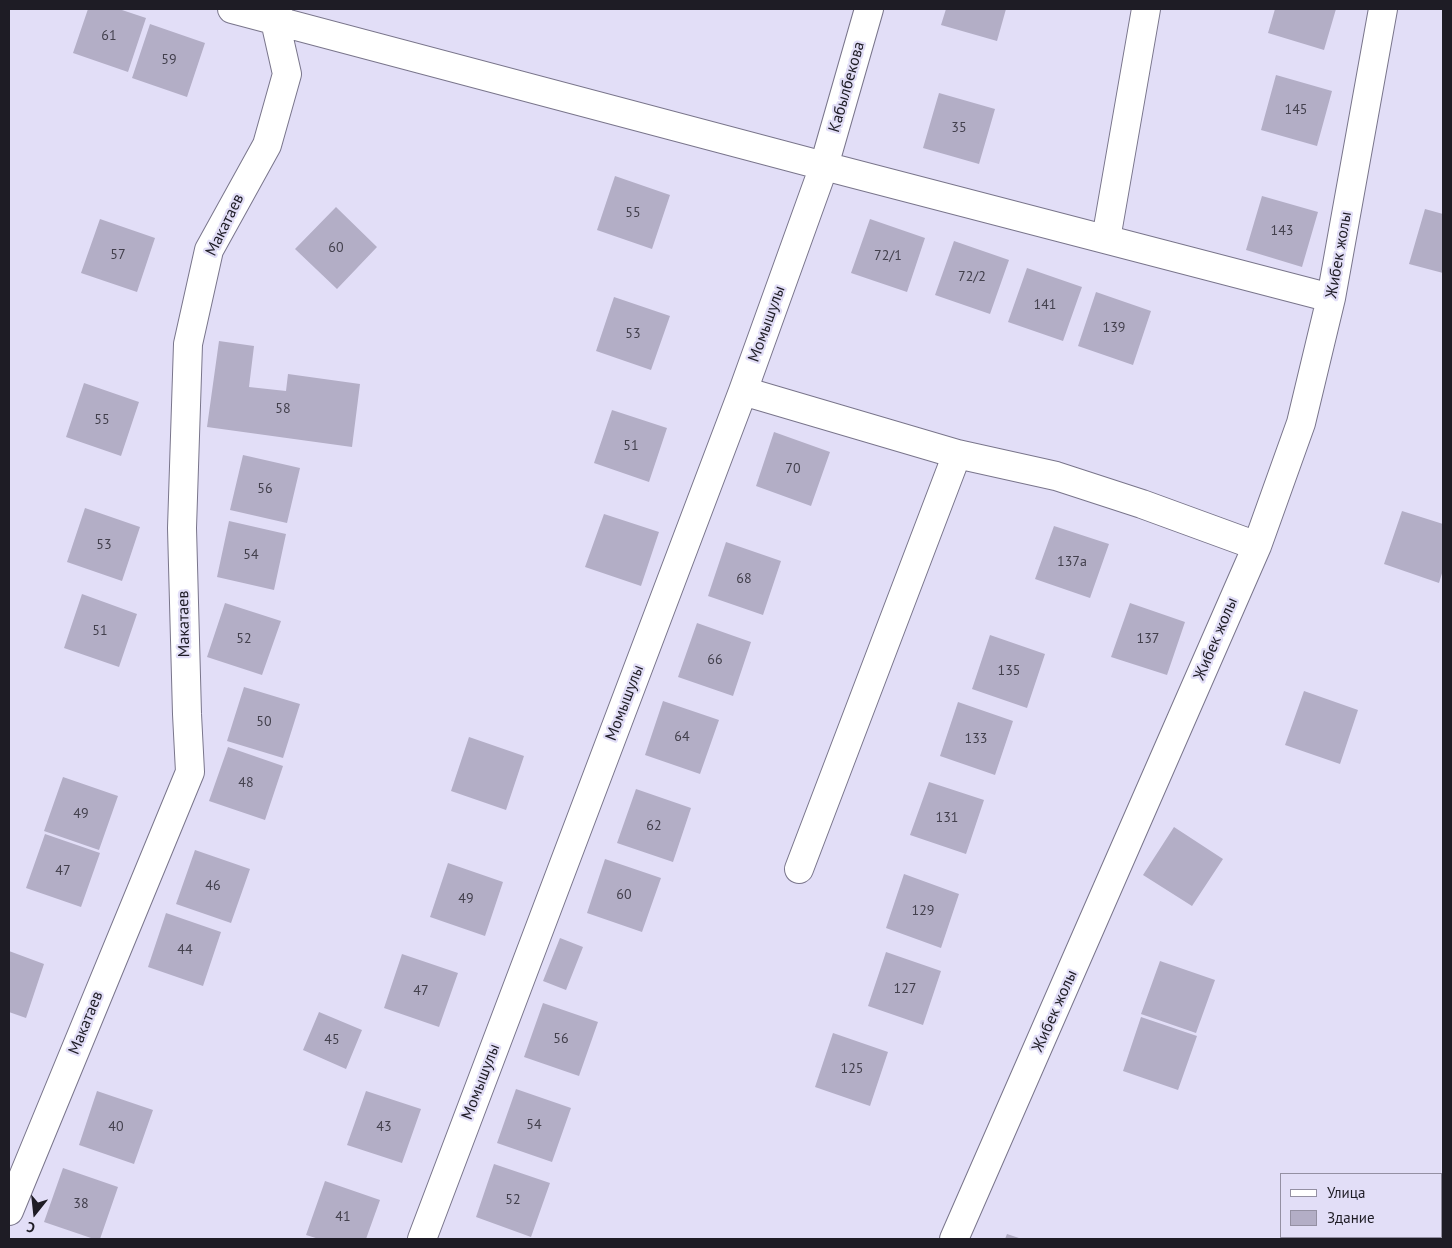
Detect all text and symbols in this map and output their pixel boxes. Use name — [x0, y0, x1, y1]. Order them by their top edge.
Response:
house number: 61 — [101, 28, 117, 44]
street label: Кабылбекова — [825, 39, 869, 135]
house number: 59 — [161, 52, 177, 68]
house number: 145 — [1285, 102, 1307, 118]
house number: 35 — [951, 120, 967, 136]
street label: Макатаев — [202, 191, 248, 259]
house number: 55 — [625, 205, 641, 221]
street label: Жибек жолы — [1322, 210, 1356, 300]
house number: 143 — [1271, 223, 1293, 239]
house number: 60 — [328, 240, 344, 256]
house number: 57 — [110, 247, 126, 263]
house number: 72/1 — [874, 248, 902, 264]
house number: 72/2 — [958, 269, 986, 285]
street label: Момышулы — [744, 283, 790, 365]
house number: 141 — [1034, 297, 1056, 313]
house number: 139 — [1103, 320, 1125, 336]
house number: 53 — [625, 326, 641, 342]
house number: 58 — [275, 401, 291, 417]
house number: 55 — [94, 412, 110, 428]
house number: 51 — [623, 438, 639, 454]
house number: 70 — [785, 461, 801, 477]
house number: 56 — [257, 481, 273, 497]
house number: 53 — [96, 537, 112, 553]
house number: 54 — [243, 547, 259, 563]
house number: 137а — [1057, 554, 1087, 570]
house number: 68 — [736, 571, 752, 587]
street label: Макатаев — [174, 591, 194, 657]
street label: Жибек жолы — [1190, 595, 1242, 683]
house number: 51 — [92, 623, 108, 639]
house number: 52 — [236, 631, 252, 647]
house number: 137 — [1137, 631, 1159, 647]
house number: 66 — [707, 652, 723, 668]
street label: Момышулы — [602, 662, 648, 744]
house number: 135 — [998, 663, 1020, 679]
house number: 50 — [256, 714, 272, 730]
house number: 64 — [674, 729, 690, 745]
house number: 133 — [965, 731, 987, 747]
house number: 48 — [238, 775, 254, 791]
house number: 49 — [73, 806, 89, 822]
house number: 131 — [936, 810, 958, 826]
house number: 62 — [646, 818, 662, 834]
house number: 47 — [55, 863, 71, 879]
house number: 46 — [205, 878, 221, 894]
house number: 60 — [616, 887, 632, 903]
house number: 49 — [458, 891, 474, 907]
house number: 129 — [912, 903, 934, 919]
house number: 44 — [177, 942, 193, 958]
street label: Жибек жолы — [1028, 967, 1082, 1055]
house number: 127 — [894, 981, 916, 997]
house number: 47 — [413, 983, 429, 999]
street label: Макатаев — [65, 989, 107, 1057]
house number: 56 — [553, 1031, 569, 1047]
house number: 45 — [324, 1032, 340, 1048]
street label: Момышулы — [458, 1041, 504, 1123]
house number: 125 — [841, 1061, 863, 1077]
house number: 54 — [526, 1117, 542, 1133]
house number: 40 — [108, 1119, 124, 1135]
house number: 43 — [376, 1119, 392, 1135]
legend — [1280, 1173, 1442, 1238]
text: Улица — [1327, 1183, 1365, 1202]
north arrow — [10, 1188, 60, 1238]
house number: 52 — [505, 1192, 521, 1208]
house number: 38 — [73, 1196, 89, 1212]
text: Здание — [1327, 1208, 1375, 1227]
house number: 41 — [335, 1209, 351, 1225]
text: С — [25, 1218, 37, 1237]

